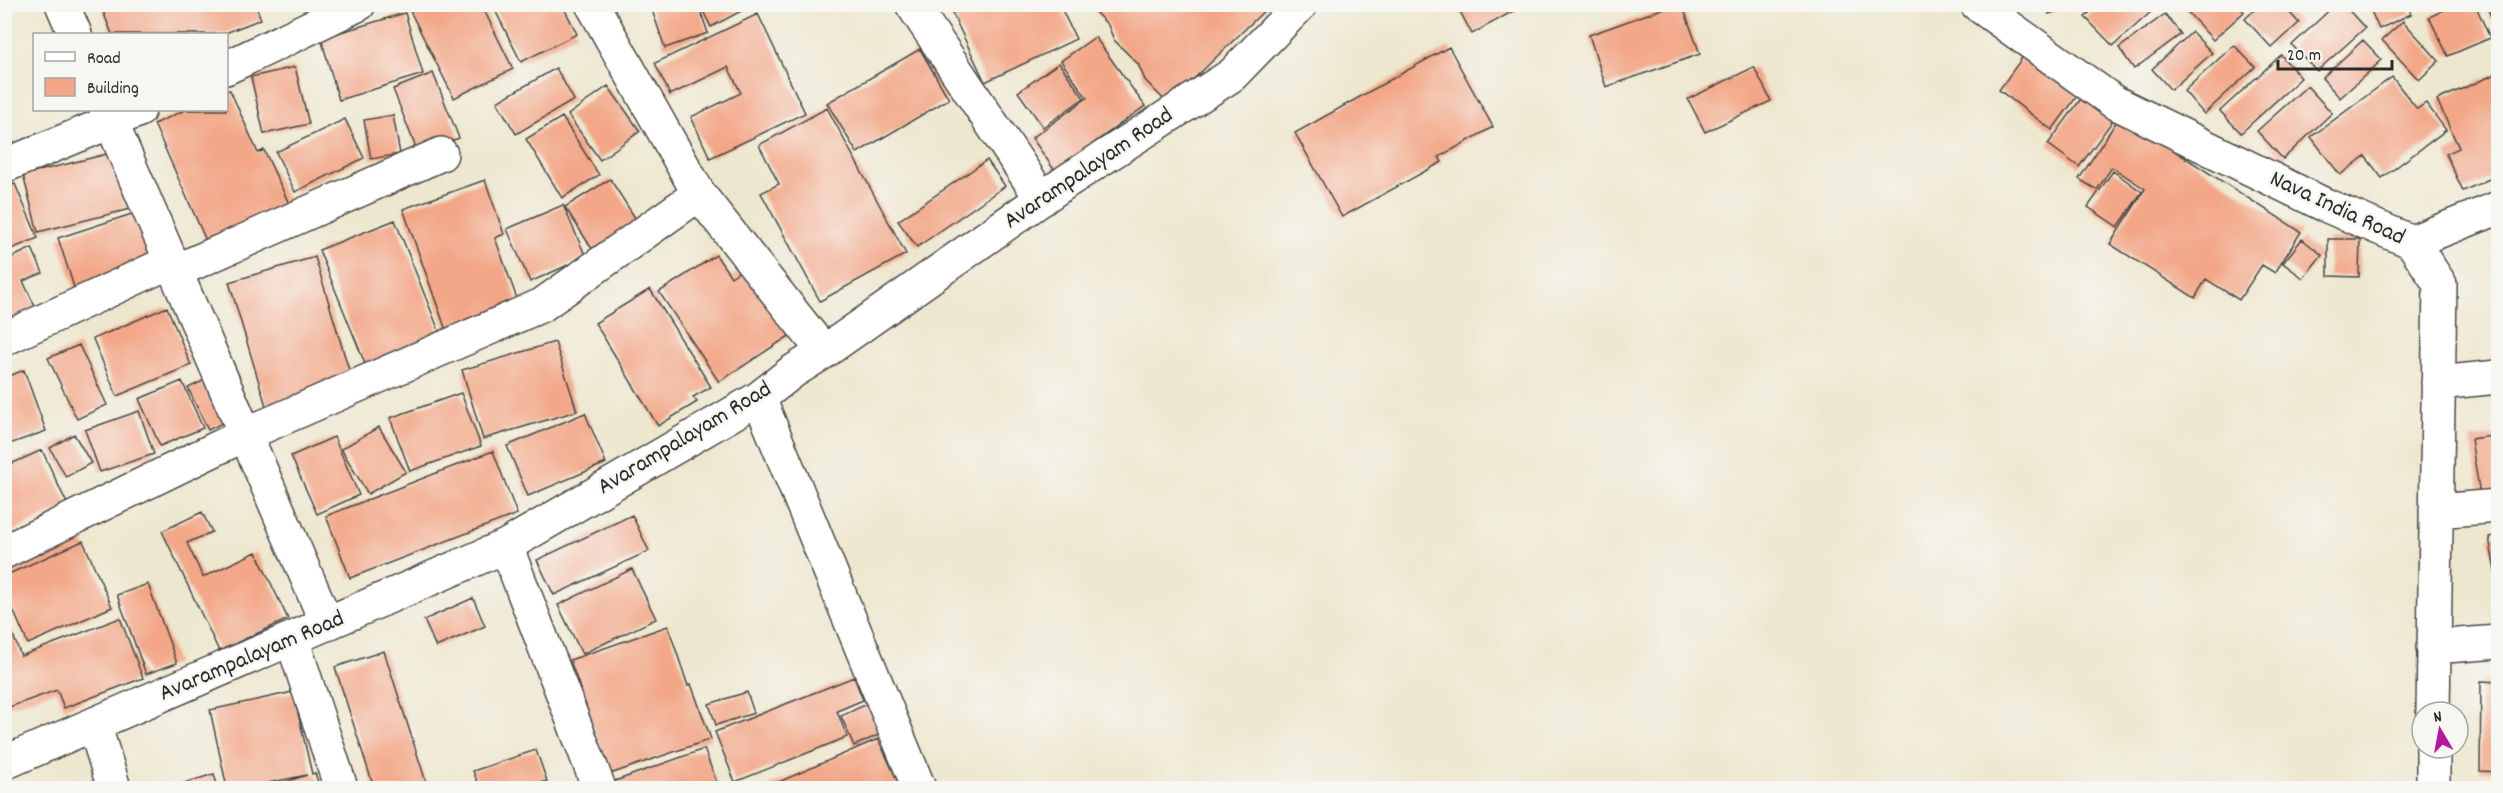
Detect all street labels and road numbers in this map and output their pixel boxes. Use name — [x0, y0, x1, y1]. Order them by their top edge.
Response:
street label: Avarampalayam Road — [997, 100, 1181, 238]
street label: Nava India Road — [2264, 163, 2410, 255]
street label: Avarampalayam Road — [591, 373, 779, 505]
street label: Avarampalayam Road — [154, 603, 350, 711]

